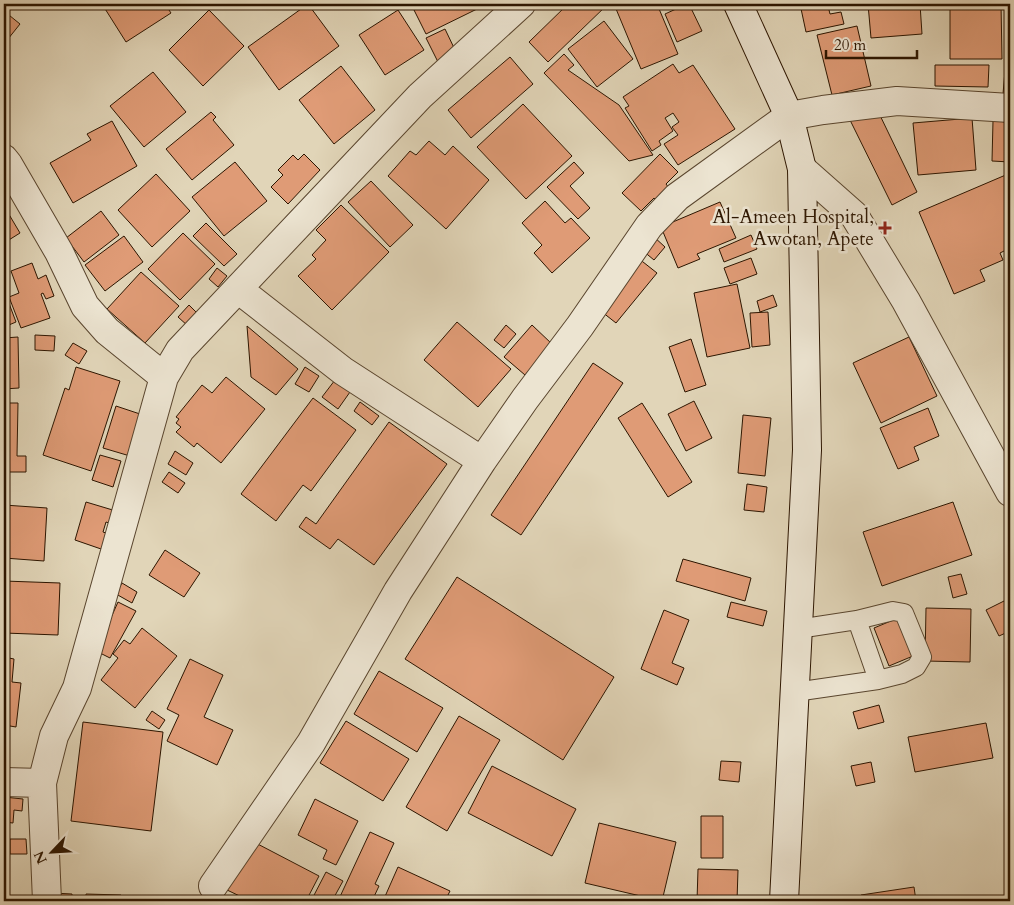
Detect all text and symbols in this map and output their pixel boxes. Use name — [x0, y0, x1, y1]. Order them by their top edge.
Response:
scale bar — [826, 28, 918, 60]
text: 20 m — [834, 35, 866, 55]
place label: Al-Ameen Hospital, Awotan, Apete — [713, 204, 874, 252]
marker: Al-Ameen Hospital, Awotan, Apete — [878, 221, 892, 235]
north arrow — [28, 828, 78, 878]
text: N — [29, 848, 52, 867]

